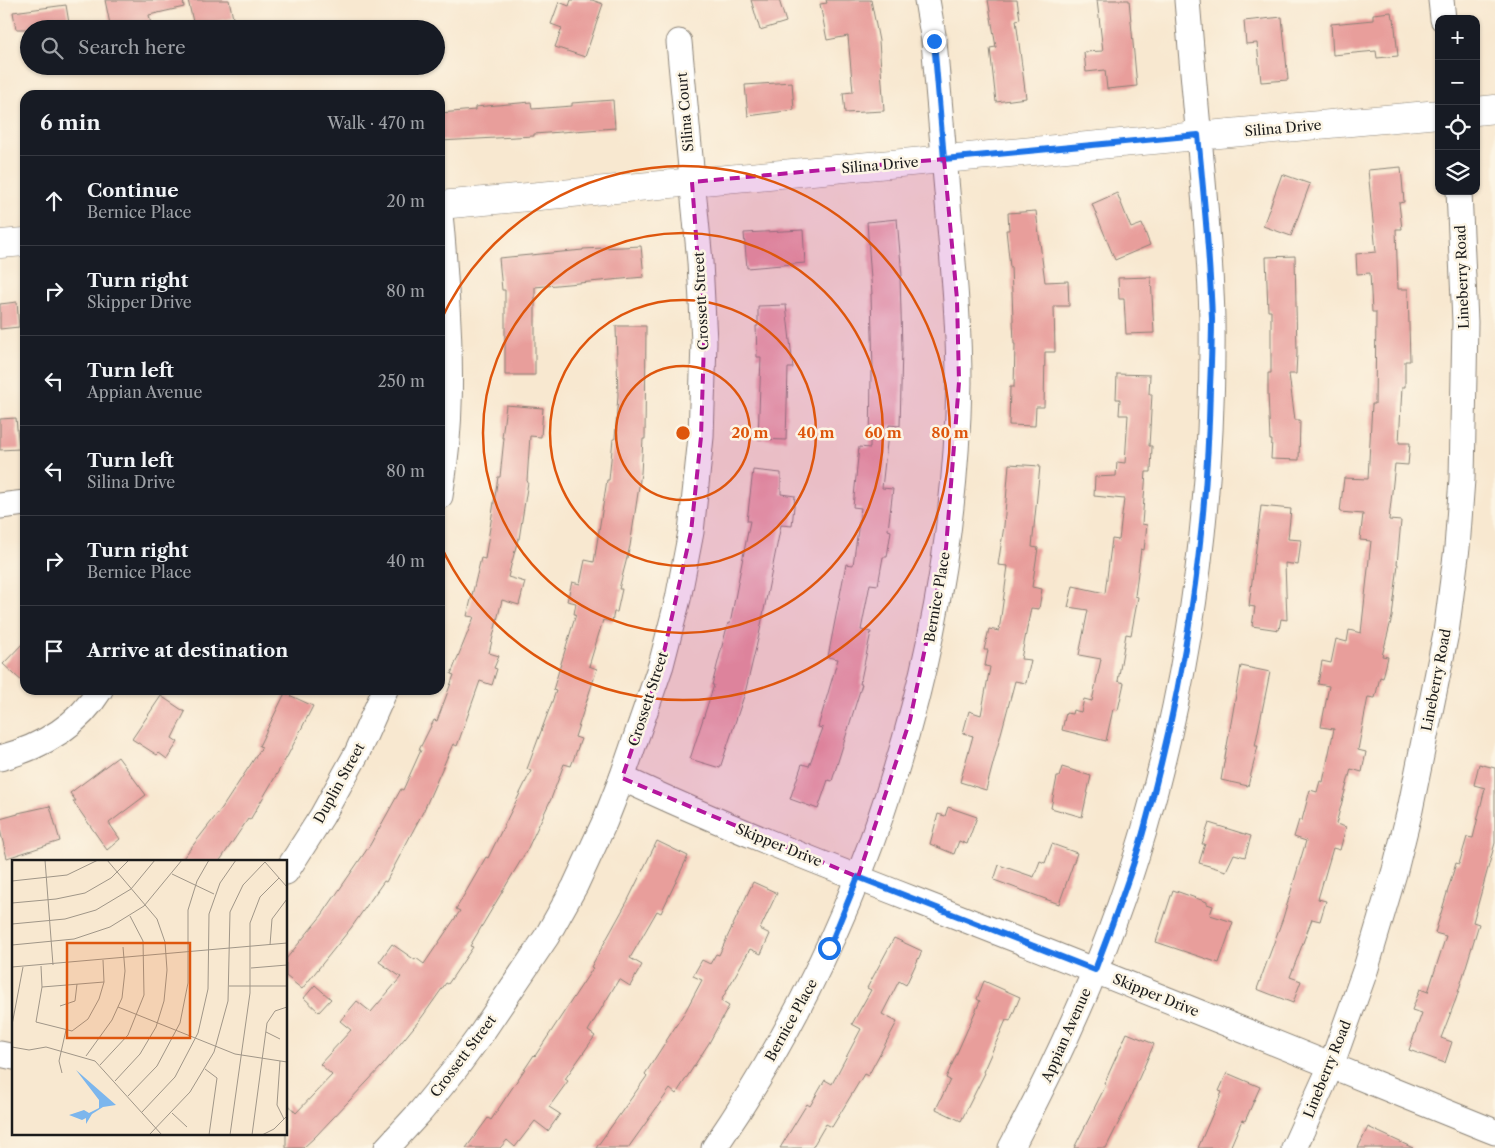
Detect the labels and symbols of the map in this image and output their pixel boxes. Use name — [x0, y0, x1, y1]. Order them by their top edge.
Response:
route end — [923, 30, 946, 53]
street label: Silina Court — [673, 72, 697, 152]
street label: Silina Drive — [1244, 116, 1322, 140]
street label: Silina Drive — [841, 153, 919, 177]
street label: Lineberry Road — [1451, 224, 1473, 329]
street label: Crossett Street — [689, 251, 713, 351]
text: 20 m — [731, 423, 769, 442]
text: 40 m — [797, 423, 835, 442]
text: 60 m — [864, 423, 902, 442]
text: 80 m — [931, 423, 969, 442]
centre of rings — [674, 424, 692, 442]
street label: Bernice Place — [920, 550, 954, 644]
street label: Lineberry Road — [1417, 627, 1455, 733]
street label: Crossett Street — [624, 649, 672, 749]
street label: Duplin Street — [310, 740, 369, 826]
street label: Skipper Drive — [733, 820, 825, 871]
inset map — [12, 860, 288, 1136]
route start — [818, 937, 841, 960]
street label: Skipper Drive — [1110, 970, 1202, 1021]
street label: Bernice Place — [761, 976, 821, 1064]
street label: Appian Avenue — [1037, 985, 1095, 1086]
street label: Crossett Street — [426, 1011, 500, 1101]
street label: Lineberry Road — [1299, 1017, 1355, 1121]

